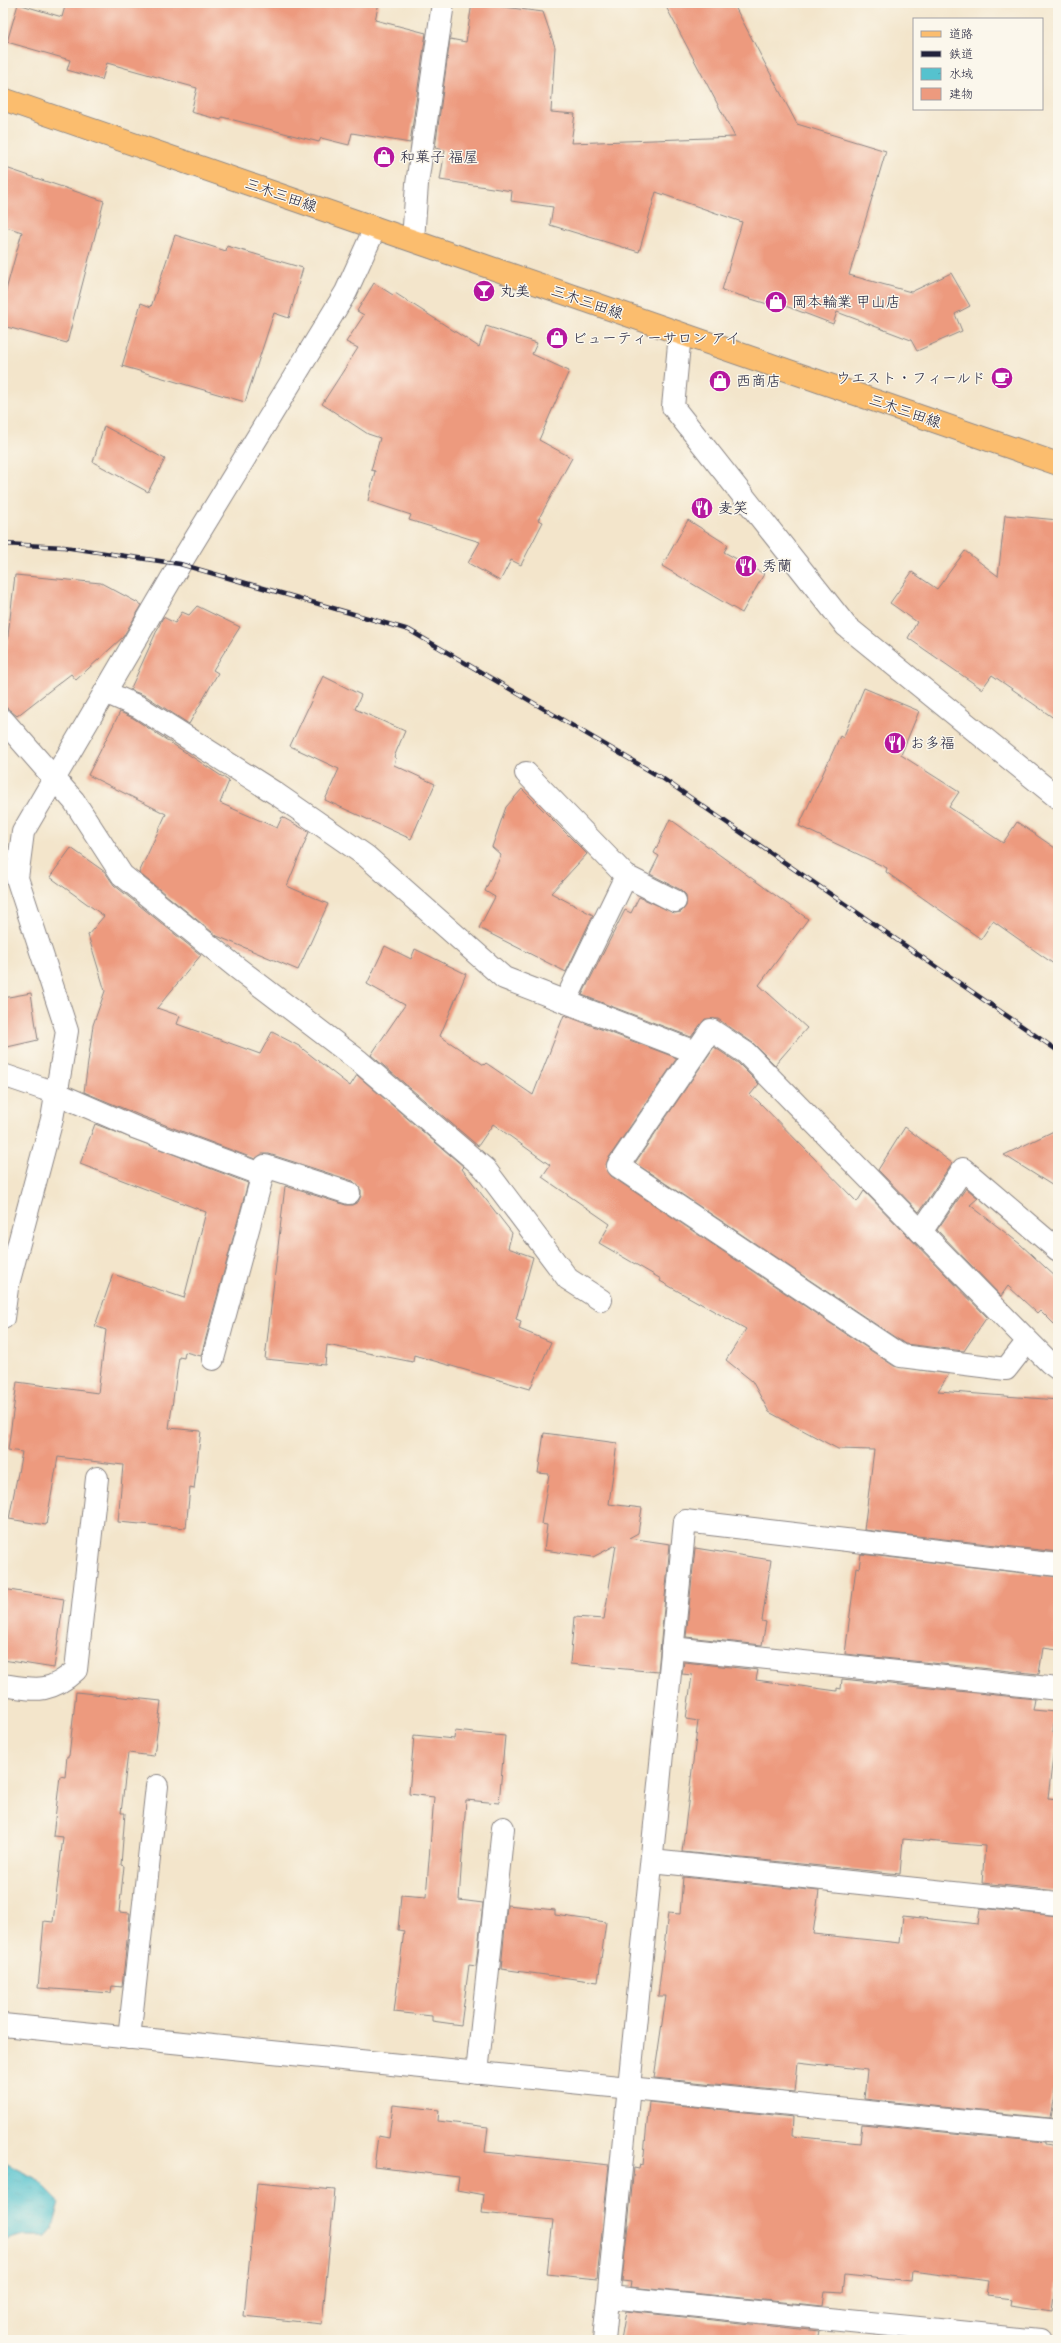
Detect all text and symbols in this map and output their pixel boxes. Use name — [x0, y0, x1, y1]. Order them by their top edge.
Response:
legend — [913, 18, 1043, 110]
text: 道路 — [949, 28, 973, 43]
text: 鉄道 — [949, 48, 973, 63]
text: 水域 — [949, 68, 973, 83]
text: 建物 — [949, 88, 973, 103]
shop icon: 和菓子 福屋 — [371, 144, 397, 170]
place label: 和菓子 福屋 — [400, 149, 479, 168]
street label: 三木三田線 — [242, 175, 319, 218]
bar icon: 丸美 — [471, 278, 497, 304]
street label: 三木三田線 — [548, 282, 625, 325]
place label: 丸美 — [500, 284, 530, 302]
shop icon: 岡本輪業 甲山店 — [763, 289, 789, 315]
place label: 岡本輪業 甲山店 — [792, 294, 901, 313]
shop icon: ビューティーサロン アイ — [544, 325, 570, 351]
place label: ビューティーサロン アイ — [572, 331, 740, 349]
cafe icon: ウエスト・フィールド — [989, 365, 1015, 391]
shop icon: 西商店 — [707, 368, 733, 394]
place label: ウエスト・フィールド — [836, 371, 986, 389]
place label: 西商店 — [736, 373, 781, 392]
street label: 三木三田線 — [866, 391, 943, 434]
restaurant icon: 麦笑 — [689, 495, 715, 521]
place label: 麦笑 — [718, 500, 748, 519]
restaurant icon: 秀蘭 — [733, 553, 759, 579]
place label: 秀蘭 — [762, 558, 792, 577]
restaurant icon: お多福 — [882, 730, 908, 756]
place label: お多福 — [910, 735, 955, 754]

